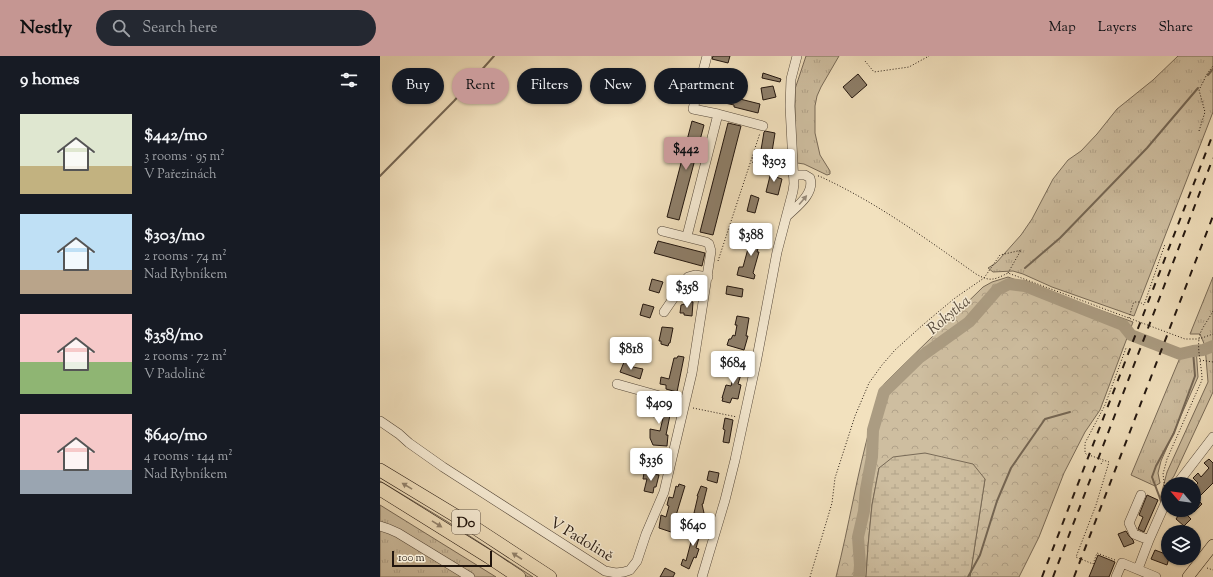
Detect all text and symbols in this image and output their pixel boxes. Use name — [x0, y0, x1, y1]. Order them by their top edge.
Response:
search box — [96, 10, 376, 46]
text: Nestly — [20, 15, 72, 42]
icon: search — [110, 17, 132, 39]
text: Search here — [142, 18, 218, 39]
text: Map — [1049, 18, 1076, 38]
text: Layers — [1098, 18, 1136, 38]
text: Share — [1158, 18, 1193, 38]
text: 9 homes — [20, 68, 79, 92]
chip: Buy — [392, 68, 444, 104]
chip: Rent — [452, 68, 509, 104]
chip: Filters — [517, 68, 582, 104]
chip: New — [590, 68, 646, 104]
chip: Apartment — [654, 68, 748, 104]
icon: filters — [338, 69, 360, 91]
text: $442/mo — [144, 124, 207, 148]
icon: home — [52, 130, 100, 178]
pin: $442 — [662, 137, 710, 171]
text: $442 — [673, 141, 699, 159]
text: 3 rooms · 95 m² — [144, 148, 225, 166]
pin: $303 — [750, 149, 798, 183]
text: $303 — [762, 153, 786, 171]
text: V Pařezinách — [144, 166, 217, 184]
one-way arrow — [798, 194, 807, 205]
pin: $388 — [727, 223, 775, 257]
text: $303/mo — [144, 224, 205, 248]
text: $388 — [738, 227, 764, 245]
icon: home — [52, 230, 100, 278]
text: 2 rooms · 74 m² — [144, 248, 227, 266]
text: Nad Rybníkem — [144, 266, 227, 284]
pin: $358 — [663, 275, 711, 309]
text: $358 — [675, 279, 699, 297]
water label: Rokytka — [923, 291, 976, 341]
text: $358/mo — [144, 324, 203, 348]
icon: home — [52, 330, 100, 378]
pin: $818 — [607, 337, 655, 371]
text: $818 — [619, 341, 643, 359]
text: 2 rooms · 72 m² — [144, 348, 227, 366]
pin: $684 — [709, 351, 757, 385]
text: $684 — [720, 355, 746, 373]
text: V Padolině — [144, 366, 205, 384]
pin: $409 — [635, 391, 683, 425]
text: $409 — [646, 395, 672, 413]
text: $640/mo — [144, 424, 207, 448]
icon: home — [52, 430, 100, 478]
text: 4 rooms · 144 m² — [144, 448, 233, 466]
pin: $336 — [627, 448, 675, 482]
text: $336 — [639, 452, 663, 470]
text: Nad Rybníkem — [144, 466, 227, 484]
north arrow — [1161, 477, 1201, 517]
map controls — [1161, 477, 1201, 565]
one-way arrow — [401, 483, 413, 490]
road number: D0 — [452, 510, 480, 534]
street label: V Padolině — [545, 513, 617, 568]
pin: $640 — [669, 513, 717, 547]
text: $640 — [680, 517, 706, 535]
one-way arrow — [431, 521, 443, 528]
button: layers — [1161, 525, 1201, 565]
scale bar — [392, 549, 492, 568]
text: 100 m — [398, 550, 425, 566]
one-way arrow — [511, 552, 523, 559]

